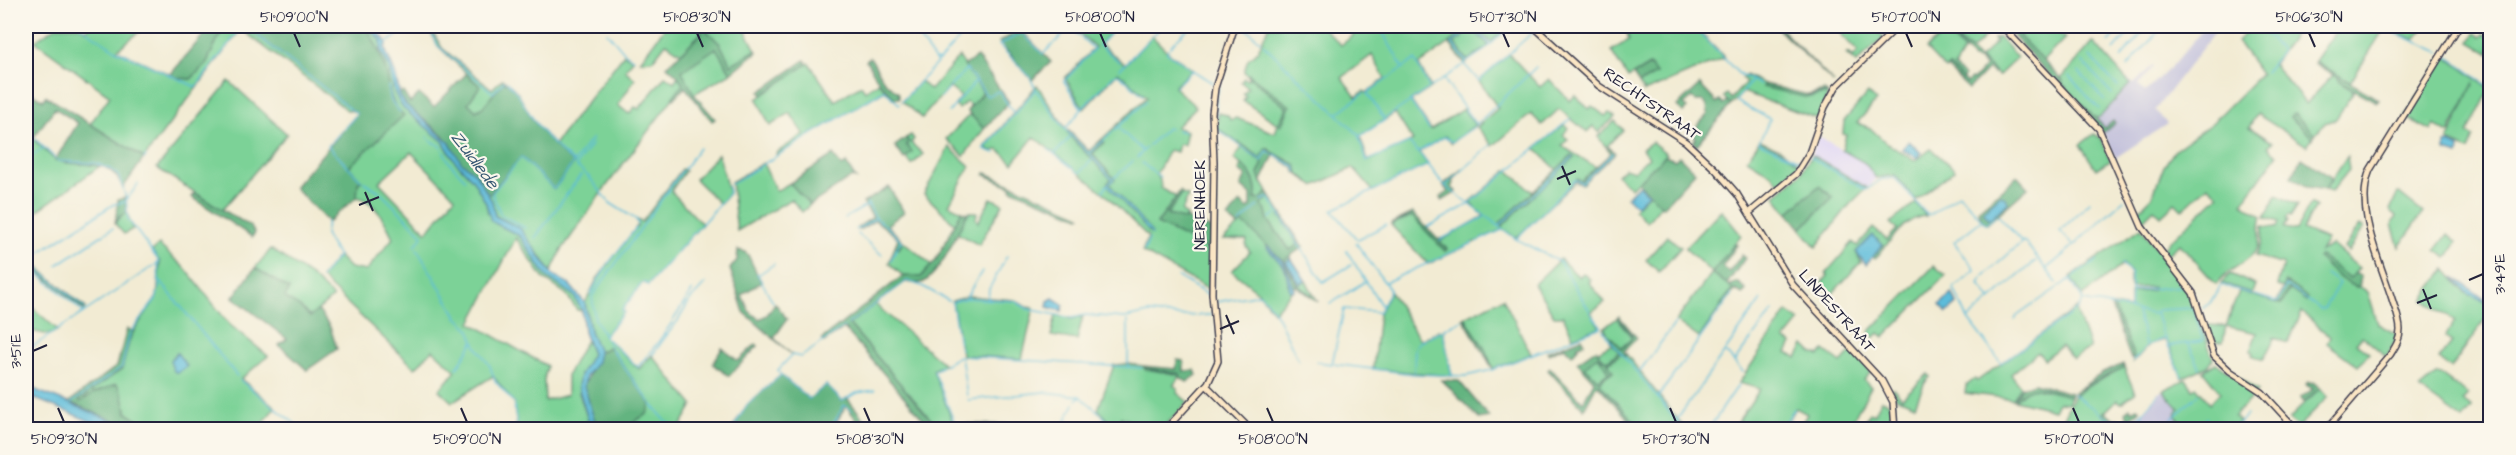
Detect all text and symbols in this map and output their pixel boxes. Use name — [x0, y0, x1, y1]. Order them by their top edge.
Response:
text: 51°09'00"N — [260, 7, 328, 28]
text: 51°08'30"N — [663, 7, 731, 28]
text: 51°08'00"N — [1065, 7, 1135, 28]
text: 51°07'30"N — [1469, 7, 1537, 28]
text: 51°07'00"N — [1872, 7, 1940, 28]
text: 51°06'30"N — [2275, 7, 2343, 28]
street label: RECHTSTRAAT — [1599, 62, 1705, 146]
water label: Zuidlede — [445, 126, 506, 195]
street label: NERENHOEK — [1189, 160, 1211, 250]
text: 3°49'E — [2490, 253, 2511, 295]
street label: LINDESTRAAT — [1794, 264, 1880, 358]
text: 3°51'E — [6, 333, 27, 368]
text: 51°09'30"N — [31, 429, 97, 450]
text: 51°09'00"N — [433, 429, 501, 450]
text: 51°08'30"N — [836, 429, 904, 450]
text: 51°08'00"N — [1238, 429, 1308, 450]
text: 51°07'30"N — [1642, 429, 1710, 450]
text: 51°07'00"N — [2045, 429, 2113, 450]

